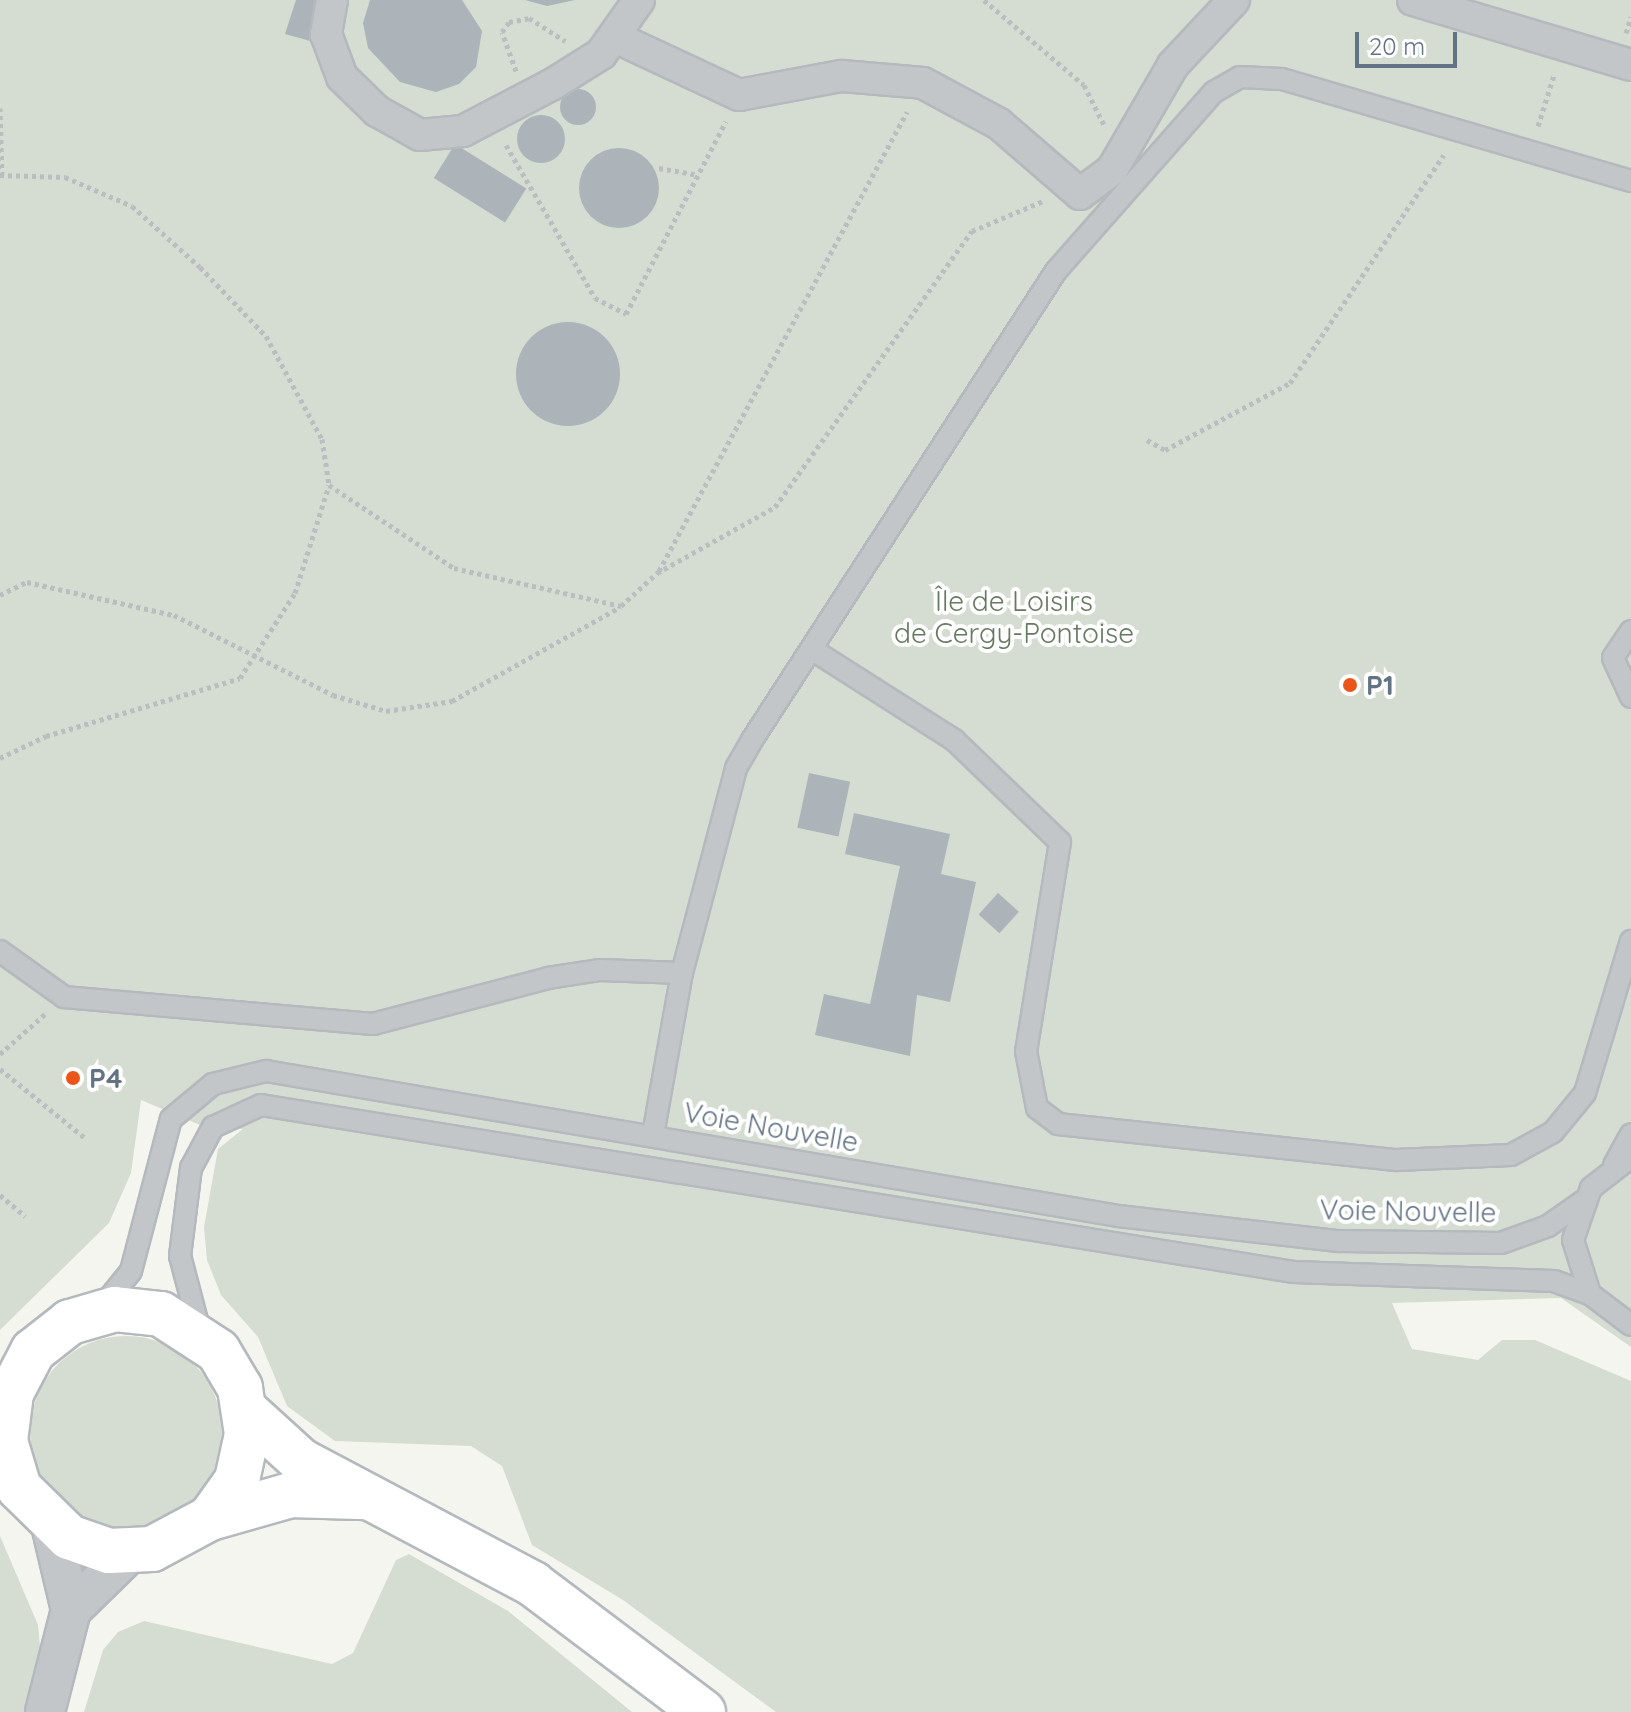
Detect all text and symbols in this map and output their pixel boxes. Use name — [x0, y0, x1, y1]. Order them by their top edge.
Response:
scale bar — [1359, 16, 1461, 66]
text: 20 m — [1369, 31, 1425, 61]
park label: Île de Loisirs de Cergy-Pontoise — [894, 584, 1134, 650]
place label: P1 — [1366, 668, 1394, 702]
marker: P1 — [1341, 676, 1359, 694]
place label: P4 — [89, 1061, 122, 1095]
marker: P4 — [64, 1069, 82, 1087]
street label: Voie Nouvelle — [681, 1095, 861, 1159]
street label: Voie Nouvelle — [1319, 1193, 1497, 1229]

